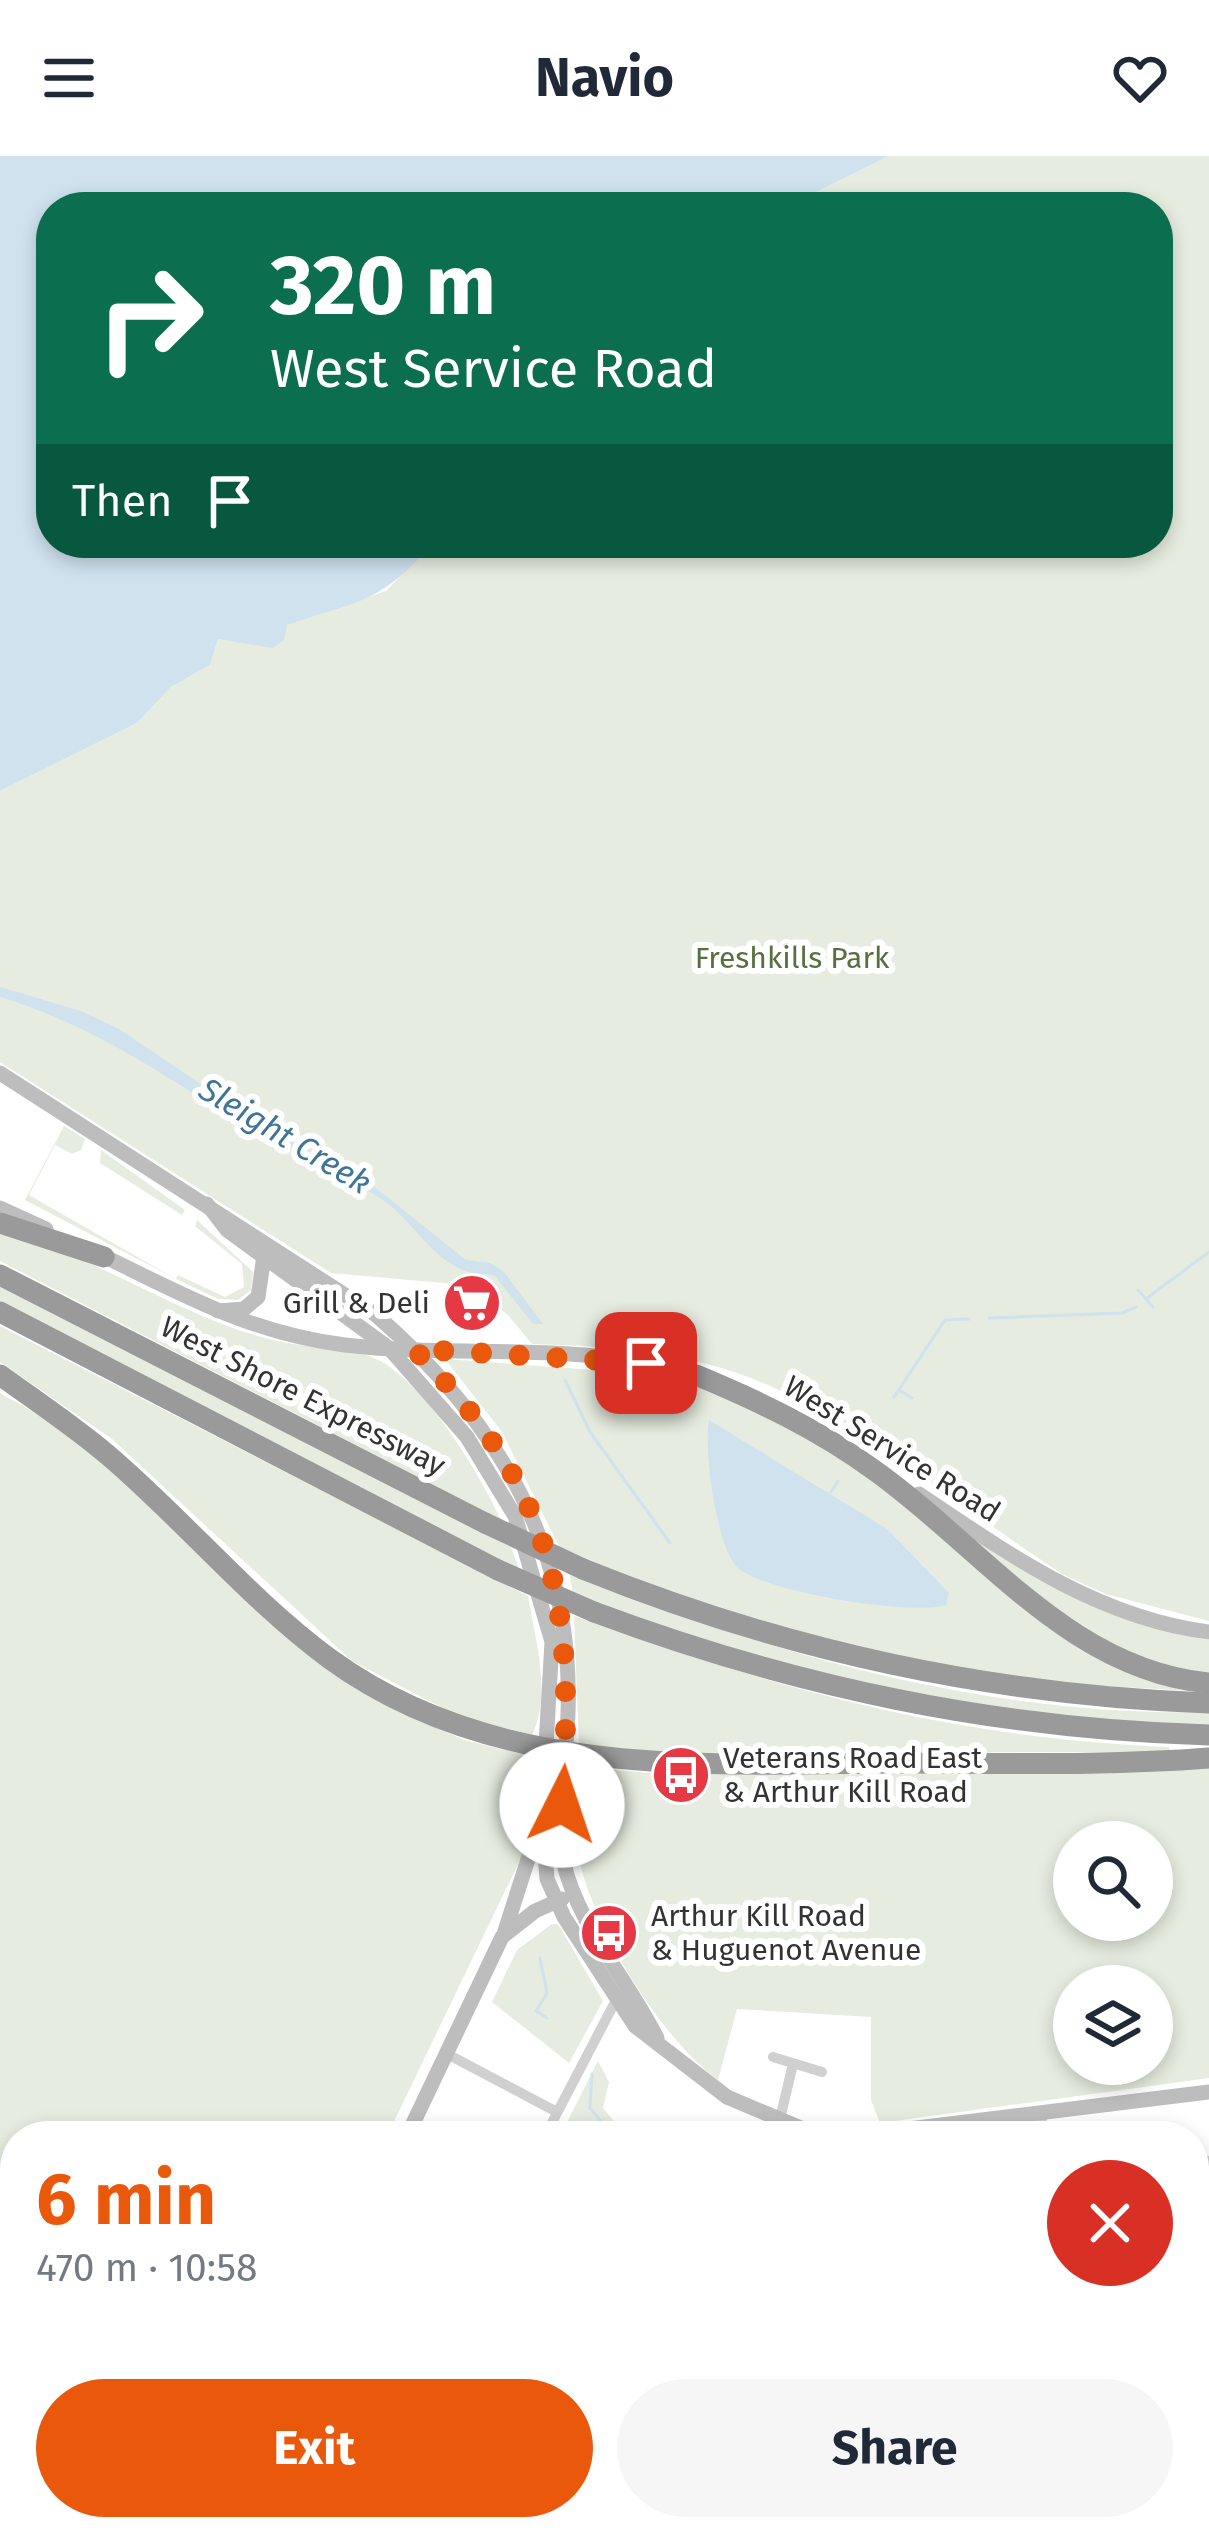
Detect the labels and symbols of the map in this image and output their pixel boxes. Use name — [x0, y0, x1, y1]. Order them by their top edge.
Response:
park label: Freshkills Park — [695, 940, 890, 976]
water label: Sleight Creek — [191, 1069, 378, 1203]
supermarket icon: Grill & Deli — [441, 1272, 503, 1334]
place label: Grill & Deli — [283, 1285, 430, 1321]
street label: West Shore Expressway — [155, 1309, 452, 1484]
pin — [595, 1312, 697, 1414]
street label: West Service Road — [777, 1368, 1007, 1530]
place label: Veterans Road East & Arthur Kill Road — [723, 1740, 982, 1810]
position arrow — [499, 1742, 625, 1868]
bus stop icon: Veterans Road East & Arthur Kill Road — [650, 1744, 712, 1806]
place label: Arthur Kill Road & Huguenot Avenue — [651, 1898, 921, 1968]
bus stop icon: Arthur Kill Road & Huguenot Avenue — [578, 1902, 640, 1964]

